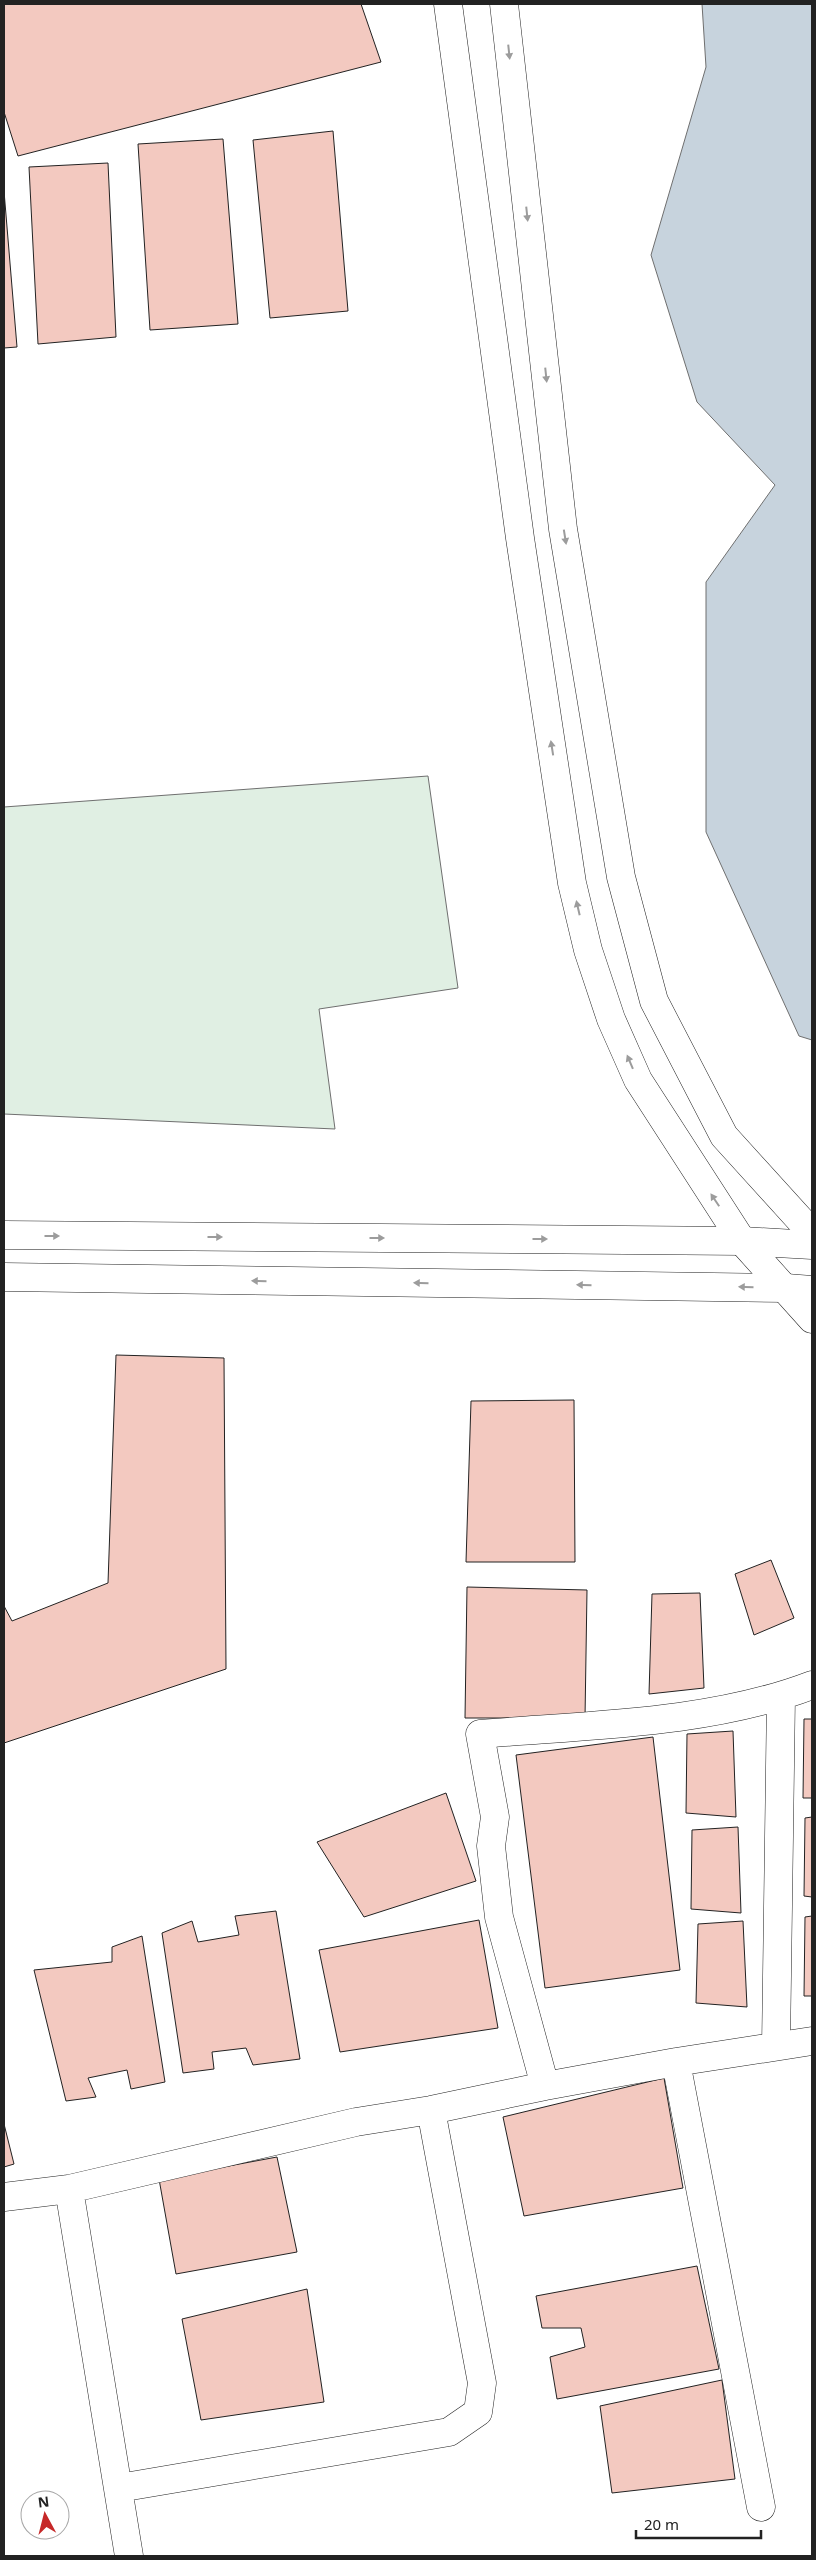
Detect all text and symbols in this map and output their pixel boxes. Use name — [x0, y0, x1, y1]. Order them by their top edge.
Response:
one-way arrow — [505, 44, 513, 60]
one-way arrow — [523, 206, 531, 222]
one-way arrow — [542, 367, 550, 383]
one-way arrow — [561, 529, 569, 545]
one-way arrow — [547, 740, 555, 756]
one-way arrow — [574, 901, 582, 916]
one-way arrow — [625, 1055, 633, 1069]
one-way arrow — [710, 1194, 719, 1207]
one-way arrow — [45, 1232, 61, 1240]
one-way arrow — [207, 1233, 223, 1241]
one-way arrow — [370, 1234, 386, 1242]
one-way arrow — [532, 1236, 548, 1244]
one-way arrow — [250, 1277, 266, 1285]
one-way arrow — [413, 1279, 429, 1287]
one-way arrow — [575, 1281, 591, 1289]
one-way arrow — [738, 1283, 754, 1291]
north arrow — [20, 2490, 70, 2540]
text: N — [37, 2491, 50, 2512]
scale bar — [636, 2508, 761, 2540]
text: 20 m — [644, 2514, 679, 2534]

